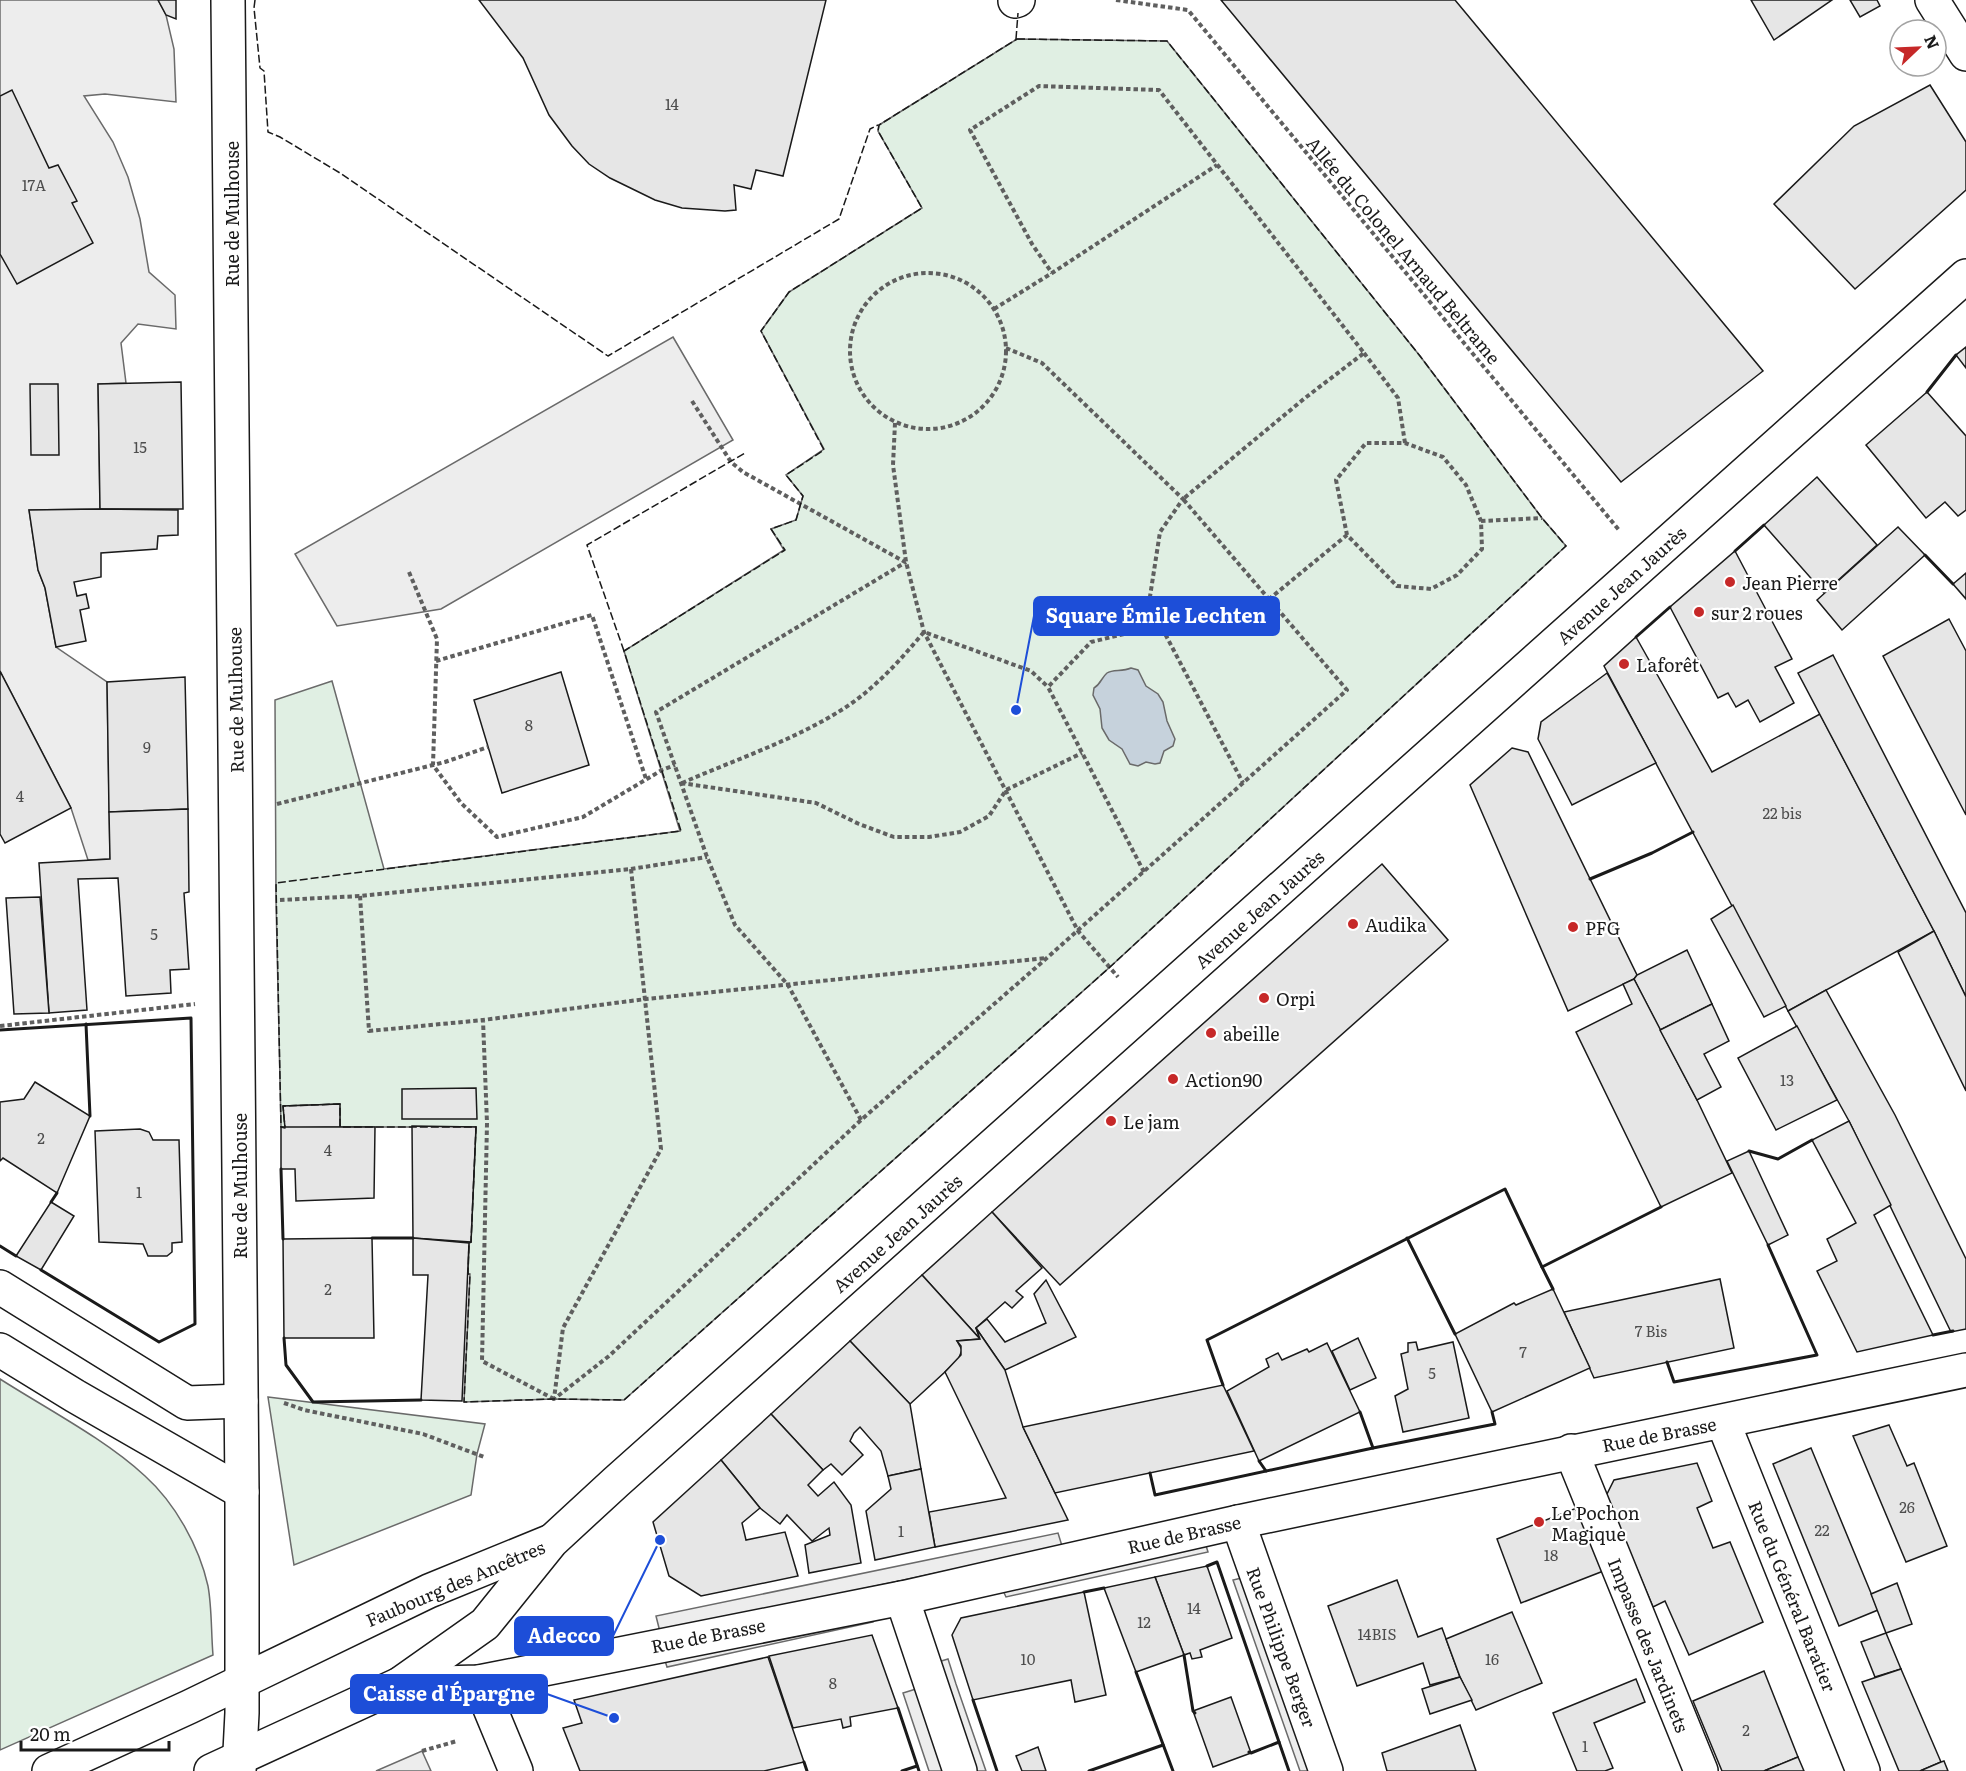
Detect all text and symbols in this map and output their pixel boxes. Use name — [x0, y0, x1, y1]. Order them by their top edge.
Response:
north arrow — [1888, 18, 1948, 78]
text: N — [1919, 31, 1946, 53]
house number: 14 — [665, 92, 679, 115]
street label: Allée du Colonel Arnaud Beltrame — [1301, 130, 1507, 370]
street label: Rue de Mulhouse — [218, 141, 245, 287]
house number: 17A — [22, 173, 46, 196]
house number: 15 — [133, 435, 147, 458]
street label: Avenue Jean Jaurès — [1550, 519, 1692, 651]
place label: Jean Pierre — [1742, 569, 1838, 596]
marker: Jean Pierre — [1723, 575, 1737, 589]
callout: Square Émile Lechten — [1034, 597, 1279, 635]
text: Square Émile Lechten — [1046, 599, 1266, 629]
place label: sur 2 roues — [1711, 599, 1803, 626]
marker: sur 2 roues — [1692, 605, 1706, 619]
street label: Rue de Mulhouse — [220, 627, 250, 773]
place label: Laforêt — [1636, 651, 1700, 678]
marker: Laforêt — [1617, 657, 1631, 671]
house number: 8 — [525, 713, 533, 736]
house number: 9 — [143, 735, 151, 758]
house number: 4 — [16, 784, 24, 807]
house number: 22 bis — [1762, 801, 1802, 824]
street label: Avenue Jean Jaurès — [1188, 843, 1330, 975]
place label: Audika — [1365, 911, 1427, 938]
place label: PFG — [1585, 914, 1620, 941]
marker: Audika — [1346, 917, 1360, 931]
marker: PFG — [1566, 920, 1580, 934]
house number: 5 — [150, 922, 158, 945]
place label: Orpi — [1276, 985, 1315, 1012]
marker: Orpi — [1257, 991, 1271, 1005]
place label: abeille — [1223, 1020, 1280, 1047]
marker: abeille — [1204, 1026, 1218, 1040]
place label: Action90 — [1185, 1066, 1263, 1093]
house number: 13 — [1780, 1068, 1794, 1091]
marker: Action90 — [1166, 1072, 1180, 1086]
place label: Le jam — [1123, 1108, 1180, 1135]
street label: Rue de Mulhouse — [226, 1113, 253, 1259]
marker: Le jam — [1104, 1114, 1118, 1128]
house number: 2 — [37, 1126, 45, 1149]
house number: 4 — [324, 1138, 332, 1161]
street label: Avenue Jean Jaurès — [826, 1167, 968, 1299]
house number: 1 — [136, 1180, 142, 1203]
house number: 2 — [324, 1277, 332, 1300]
house number: 7 Bis — [1635, 1319, 1667, 1342]
house number: 7 — [1519, 1340, 1527, 1363]
house number: 5 — [1428, 1361, 1436, 1384]
street label: Rue de Brasse — [1600, 1410, 1718, 1458]
house number: 26 — [1899, 1495, 1915, 1518]
street label: Rue du Général Baratier — [1742, 1496, 1844, 1696]
place label: Le Pochon Magique — [1551, 1499, 1640, 1547]
street label: Rue de Brasse — [1124, 1508, 1244, 1560]
marker: Le Pochon Magique — [1532, 1515, 1546, 1529]
house number: 22 — [1814, 1518, 1830, 1541]
house number: 1 — [898, 1519, 904, 1542]
street label: Faubourg des Ancêtres — [361, 1533, 549, 1633]
house number: 18 — [1544, 1543, 1558, 1566]
street label: Impasse des Jardinets — [1602, 1554, 1696, 1736]
street label: Rue Philippe Berger — [1240, 1563, 1324, 1732]
house number: 14 — [1187, 1596, 1201, 1619]
house number: 12 — [1137, 1610, 1151, 1633]
street label: Rue de Brasse — [649, 1611, 767, 1659]
callout: Adecco — [515, 1617, 613, 1655]
text: Adecco — [527, 1619, 601, 1649]
house number: 14BIS — [1358, 1622, 1396, 1645]
house number: 10 — [1021, 1647, 1036, 1670]
house number: 16 — [1485, 1647, 1499, 1670]
house number: 8 — [829, 1671, 837, 1694]
callout: Caisse d'Épargne — [351, 1675, 547, 1713]
text: Caisse d'Épargne — [363, 1677, 535, 1707]
scale bar — [21, 1714, 170, 1752]
house number: 2 — [1742, 1718, 1750, 1741]
text: 20 m — [30, 1720, 71, 1747]
house number: 1 — [1582, 1734, 1588, 1757]

